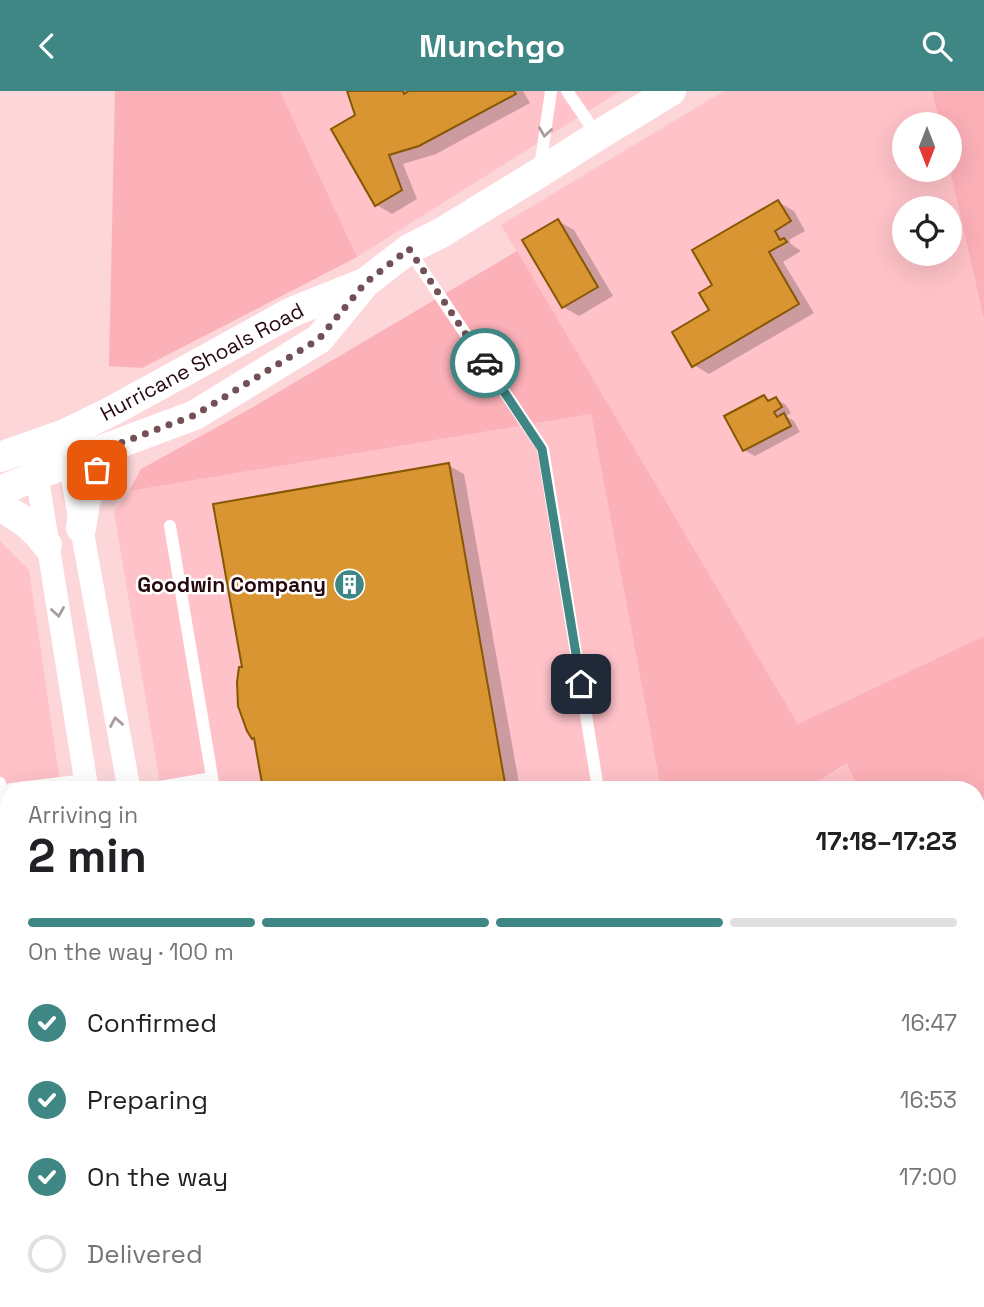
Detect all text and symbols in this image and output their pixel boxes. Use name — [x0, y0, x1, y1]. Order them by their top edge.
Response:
text: Munchgo — [419, 26, 565, 66]
icon: back — [28, 27, 66, 65]
icon: search — [918, 27, 956, 65]
north arrow — [892, 112, 962, 182]
map controls — [892, 112, 962, 266]
one-way arrow — [538, 126, 553, 138]
button: locate — [892, 196, 962, 266]
street label: Hurricane Shoals Road — [95, 296, 308, 427]
courier — [450, 328, 520, 398]
icon: car — [466, 344, 504, 382]
pin — [67, 440, 127, 500]
icon: bag — [78, 451, 116, 489]
building icon: Goodwin Company — [332, 568, 366, 602]
place label: Goodwin Company — [137, 571, 326, 598]
one-way arrow — [50, 606, 65, 618]
pin — [551, 654, 611, 714]
icon: home — [562, 665, 600, 703]
one-way arrow — [109, 716, 124, 728]
text: Arriving in — [28, 800, 138, 830]
text: 17:18–17:23 — [815, 824, 957, 858]
text: 2 min — [28, 827, 147, 885]
text: On the way · 100 m — [28, 937, 234, 967]
icon: check — [28, 1004, 66, 1042]
text: Confirmed — [87, 1006, 217, 1040]
text: 16:47 — [901, 1008, 957, 1038]
icon: check — [28, 1081, 66, 1119]
text: Preparing — [87, 1083, 208, 1117]
text: 16:53 — [900, 1085, 957, 1115]
icon: check — [28, 1158, 66, 1196]
text: On the way — [87, 1160, 228, 1194]
text: 17:00 — [899, 1162, 957, 1192]
text: Delivered — [87, 1237, 203, 1271]

